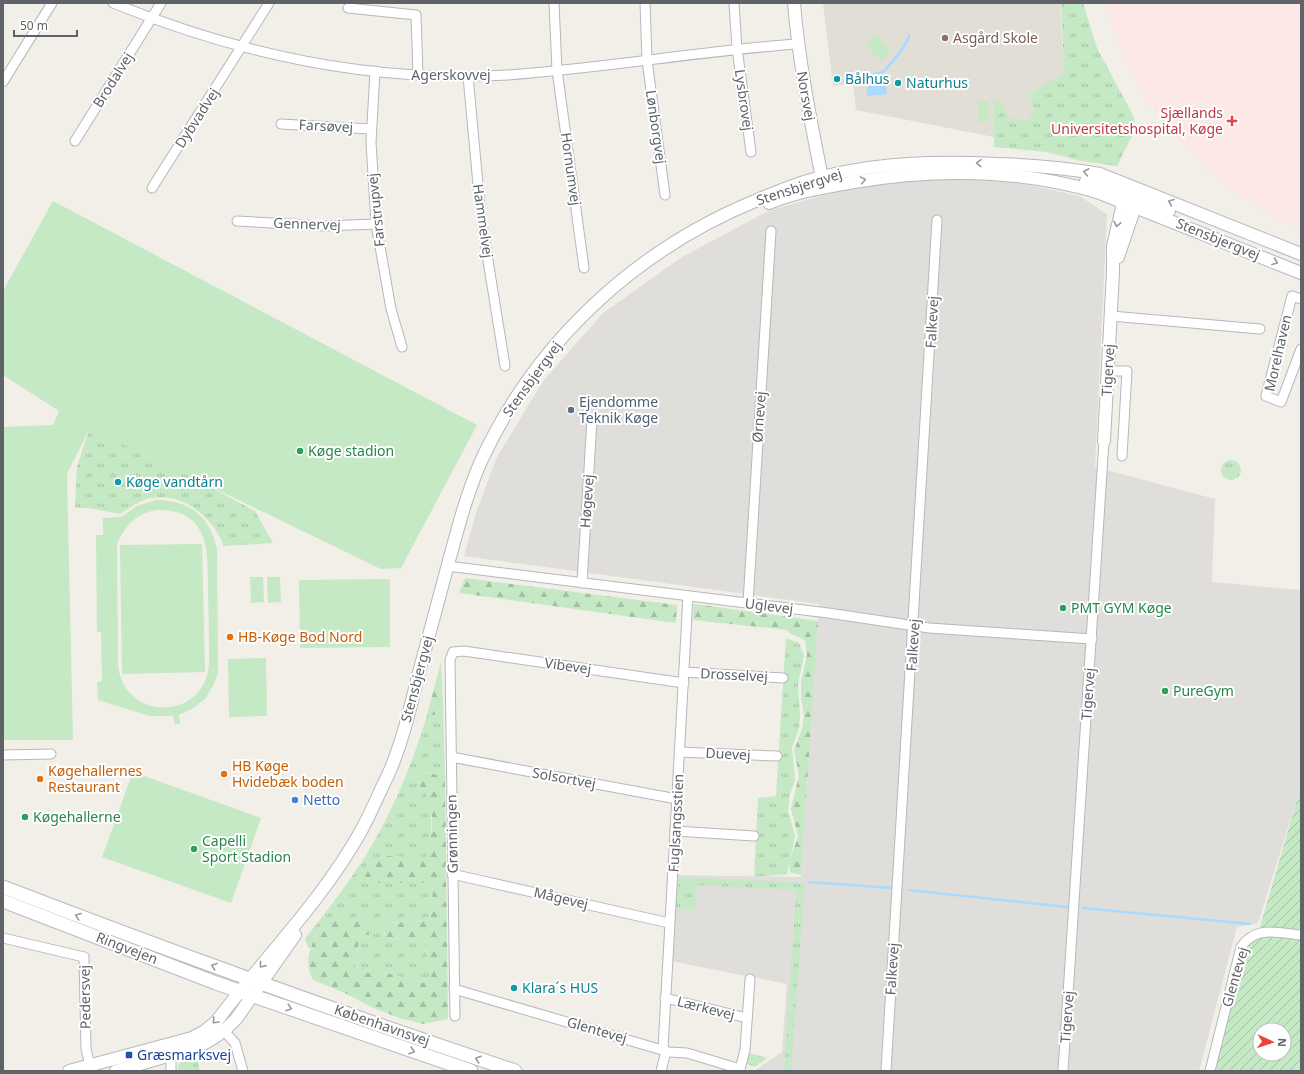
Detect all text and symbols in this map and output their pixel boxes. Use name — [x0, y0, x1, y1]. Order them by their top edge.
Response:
scale bar — [14, 12, 77, 38]
text: 50 m — [20, 17, 48, 34]
place label: Asgård Skole — [953, 28, 1038, 47]
marker: Asgård Skole — [940, 33, 950, 43]
street label: Brodalvej — [88, 49, 137, 111]
street label: Agerskovvej — [411, 65, 491, 84]
street label: Lysbrovej — [731, 68, 758, 132]
place label: Bålhus — [845, 69, 890, 88]
street label: Norsvej — [793, 70, 820, 122]
place label: Naturhus — [906, 73, 968, 92]
marker: Bålhus — [832, 74, 842, 84]
marker: Naturhus — [893, 78, 903, 88]
street label: Dybvadvej — [170, 84, 223, 151]
street label: Lønborgvej — [642, 89, 671, 165]
place label: Sjællands Universitetshospital, Køge — [1051, 103, 1223, 138]
street label: Farsøvej — [298, 115, 354, 136]
marker: Sjællands Universitetshospital, Køge — [1226, 115, 1238, 127]
street label: Hornumvej — [557, 131, 586, 207]
one-way arrow — [976, 159, 982, 167]
street label: Stensbjergvej — [754, 164, 844, 209]
one-way arrow — [1083, 168, 1090, 176]
street label: Farstrupvej — [362, 172, 389, 248]
one-way arrow — [860, 176, 866, 185]
street label: Hammelvej — [469, 183, 498, 259]
one-way arrow — [1168, 199, 1176, 207]
street label: Gennervej — [273, 213, 341, 234]
street label: Stensbjergvej — [1173, 213, 1263, 264]
one-way arrow — [1114, 220, 1122, 227]
one-way arrow — [1272, 258, 1279, 266]
street label: Falkevej — [921, 295, 942, 349]
street label: Morelhaven — [1259, 313, 1296, 393]
street label: Stensbjergvej — [498, 337, 565, 420]
street label: Tigervej — [1097, 343, 1118, 397]
street label: Ørnevej — [747, 391, 770, 443]
place label: Ejendomme Teknik Køge — [579, 392, 658, 427]
marker: Ejendomme Teknik Køge — [566, 405, 576, 415]
place label: Køge stadion — [308, 441, 394, 460]
marker: Køge stadion — [295, 446, 305, 456]
place label: Køge vandtårn — [126, 472, 223, 491]
street label: Høgevej — [575, 474, 598, 528]
marker: Køge vandtårn — [113, 477, 123, 487]
street label: Uglevej — [744, 593, 794, 618]
place label: PMT GYM Køge — [1071, 598, 1172, 617]
marker: PMT GYM Køge — [1058, 603, 1068, 613]
street label: Falkevej — [901, 618, 924, 672]
place label: HB-Køge Bod Nord — [238, 627, 362, 646]
marker: HB-Køge Bod Nord — [225, 632, 235, 642]
street label: Stensbjergvej — [396, 633, 437, 724]
street label: Vibevej — [544, 653, 593, 678]
street label: Drosselvej — [700, 663, 768, 686]
street label: Tigervej — [1076, 667, 1099, 721]
place label: PureGym — [1173, 681, 1234, 700]
marker: PureGym — [1160, 686, 1170, 696]
street label: Duevej — [705, 743, 751, 764]
place label: HB Køge Hvidebæk boden — [232, 756, 344, 791]
place label: Køgehallernes Restaurant — [48, 761, 143, 796]
street label: Solsortvej — [531, 763, 597, 792]
marker: HB Køge Hvidebæk boden — [219, 769, 229, 779]
street label: Fuglsangsstien — [663, 773, 688, 873]
marker: Køgehallernes Restaurant — [35, 774, 45, 784]
place label: Netto — [303, 790, 340, 809]
street label: Grønningen — [441, 794, 462, 874]
marker: Netto — [290, 795, 300, 805]
place label: Køgehallerne — [33, 807, 121, 826]
marker: Køgehallerne — [20, 812, 30, 822]
place label: Capelli Sport Stadion — [202, 831, 291, 866]
marker: Capelli Sport Stadion — [189, 844, 199, 854]
street label: Mågevej — [532, 882, 590, 913]
one-way arrow — [75, 913, 82, 921]
street label: Ringvejen — [94, 927, 161, 968]
street label: Falkevej — [880, 942, 903, 996]
street label: Glentevej — [1217, 945, 1252, 1009]
one-way arrow — [259, 960, 266, 968]
one-way arrow — [210, 962, 217, 970]
street label: Pedersvej — [74, 965, 95, 1029]
place label: Klara´s HUS — [522, 978, 598, 997]
marker: Klara´s HUS — [509, 983, 519, 993]
street label: Tigervej — [1055, 990, 1078, 1044]
street label: Lærkevej — [675, 991, 737, 1024]
street label: Københavnsvej — [332, 999, 432, 1050]
one-way arrow — [285, 1004, 292, 1012]
street label: Glentevej — [565, 1012, 629, 1047]
one-way arrow — [212, 1016, 220, 1024]
north arrow — [1252, 1022, 1292, 1062]
text: N — [1275, 1038, 1290, 1047]
place label: Græsmarksvej — [137, 1045, 231, 1064]
one-way arrow — [408, 1046, 415, 1054]
marker: Græsmarksvej — [124, 1050, 134, 1060]
one-way arrow — [474, 1055, 481, 1063]

